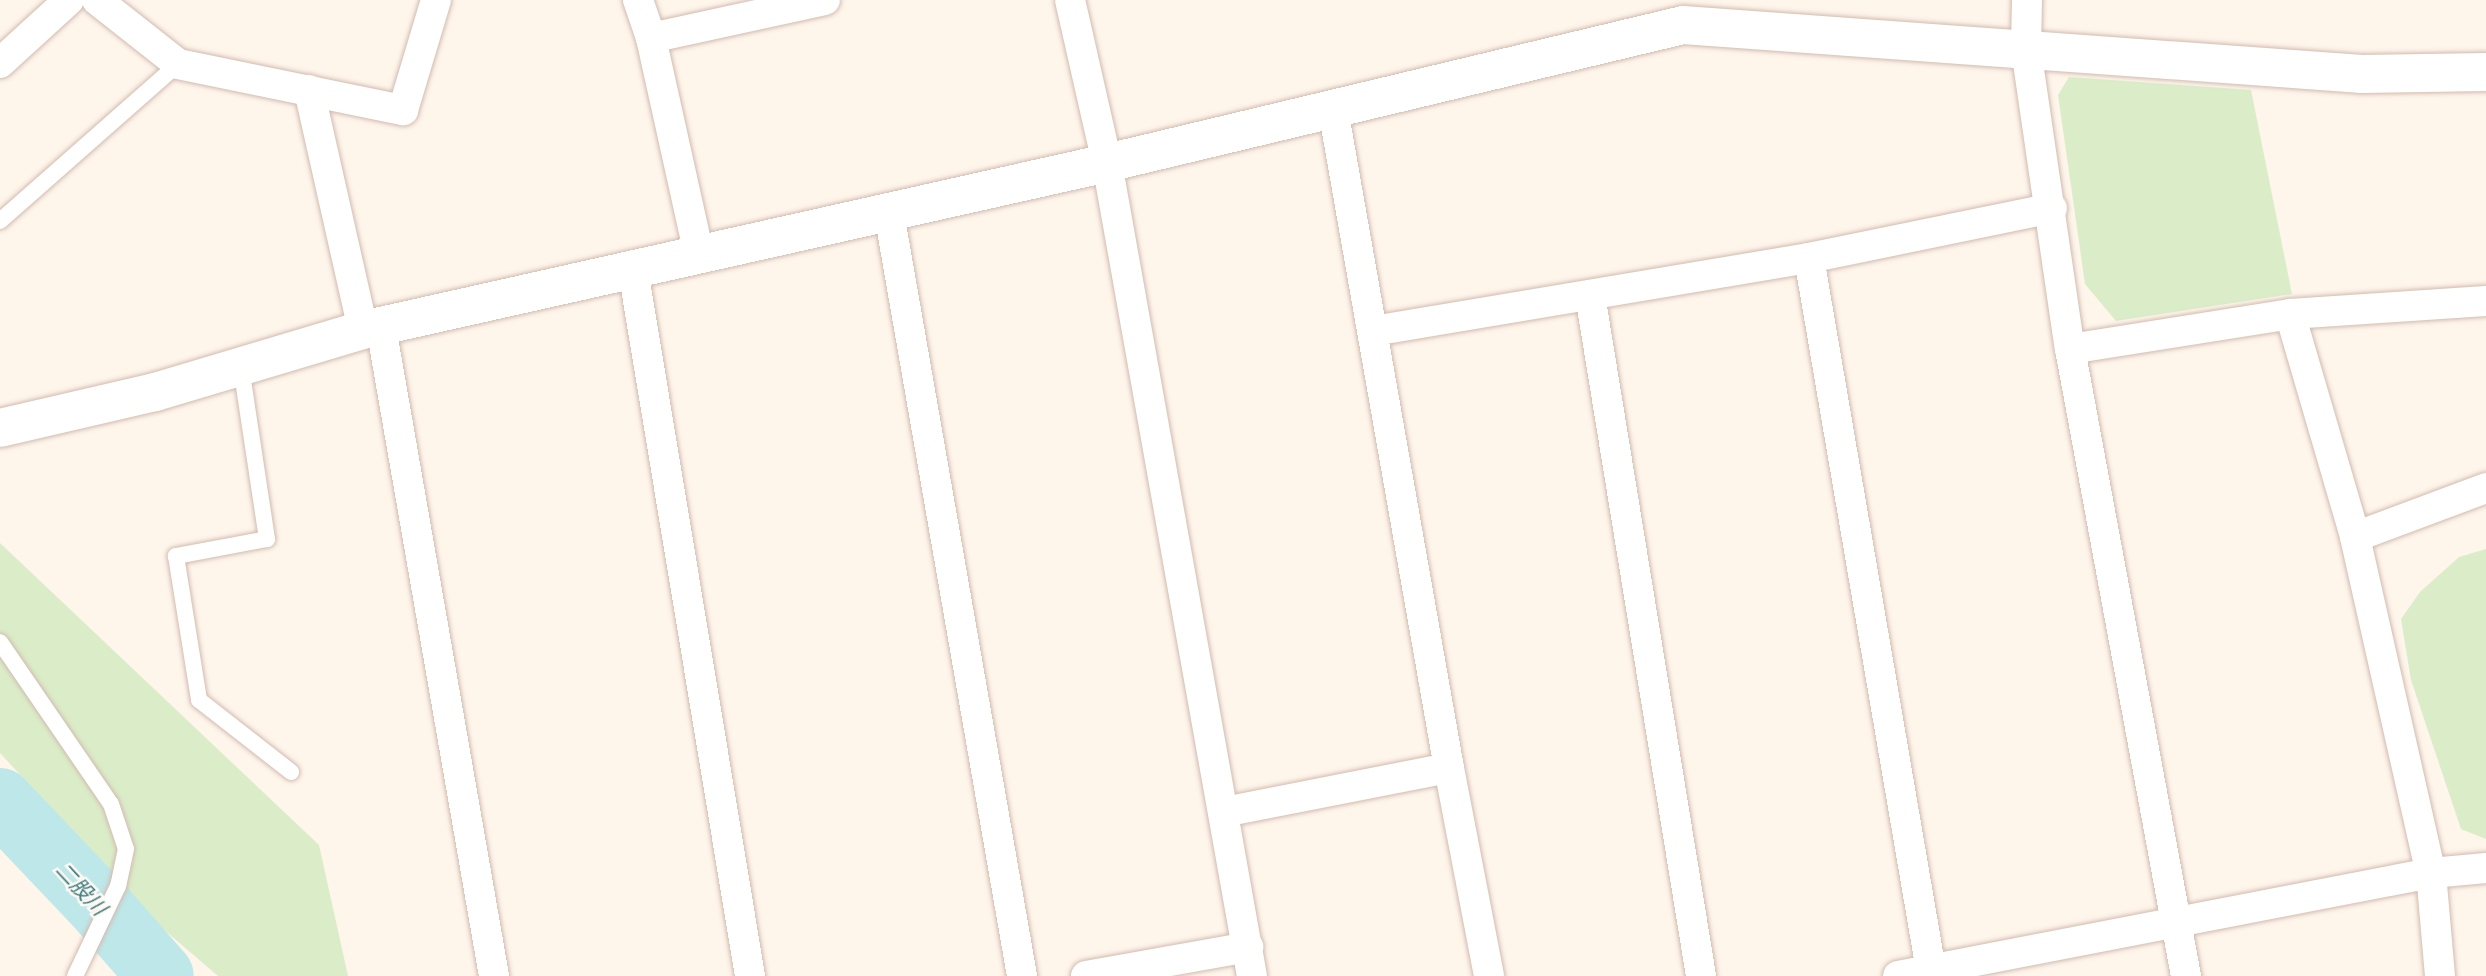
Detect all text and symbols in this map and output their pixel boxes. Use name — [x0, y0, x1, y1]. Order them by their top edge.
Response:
water label: 二股川 — [50, 857, 112, 921]

